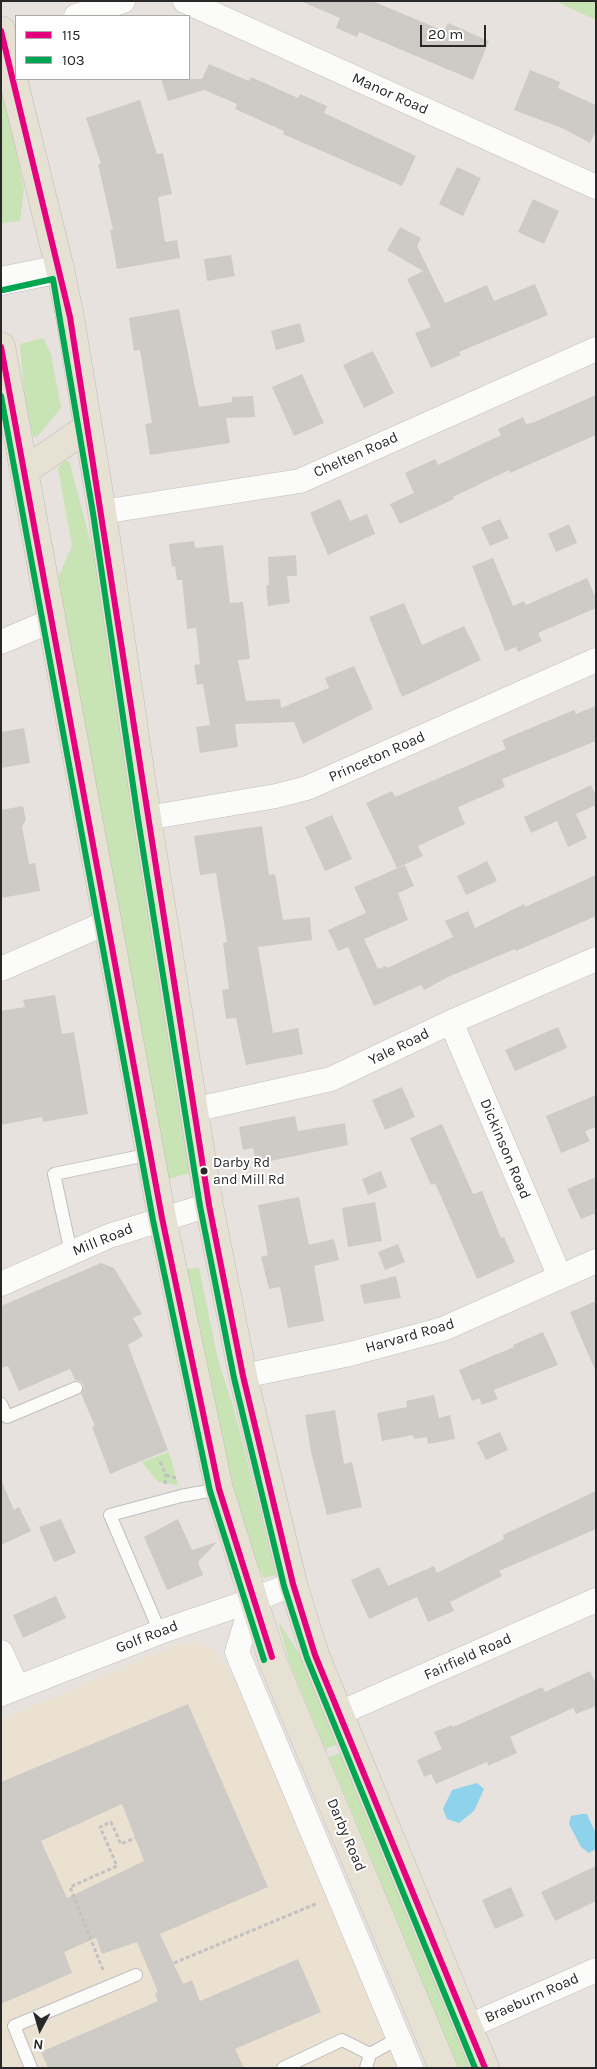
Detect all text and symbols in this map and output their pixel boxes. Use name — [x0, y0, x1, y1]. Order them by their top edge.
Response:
legend — [15, 15, 190, 80]
scale bar — [422, 15, 488, 47]
text: 20 m — [428, 25, 463, 43]
text: 115 — [62, 26, 80, 44]
text: 103 — [62, 51, 85, 69]
street label: Manor Road — [349, 69, 431, 119]
street label: Chelten Road — [311, 428, 401, 482]
street label: Princeton Road — [326, 728, 428, 786]
street label: Yale Road — [366, 1025, 432, 1069]
street label: Dickinson Road — [476, 1096, 534, 1202]
place label: Darby Rd and Mill Rd — [213, 1155, 285, 1188]
marker: Darby Rd and Mill Rd — [199, 1166, 209, 1176]
street label: Mill Road — [70, 1220, 136, 1260]
street label: Harvard Road — [363, 1315, 457, 1357]
street label: Golf Road — [113, 1617, 181, 1657]
street label: Fairfield Road — [421, 1630, 515, 1684]
street label: Darby Road — [323, 1796, 369, 1874]
street label: Braeburn Road — [482, 1969, 582, 2027]
north arrow — [15, 2004, 65, 2054]
text: N — [33, 2035, 44, 2053]

